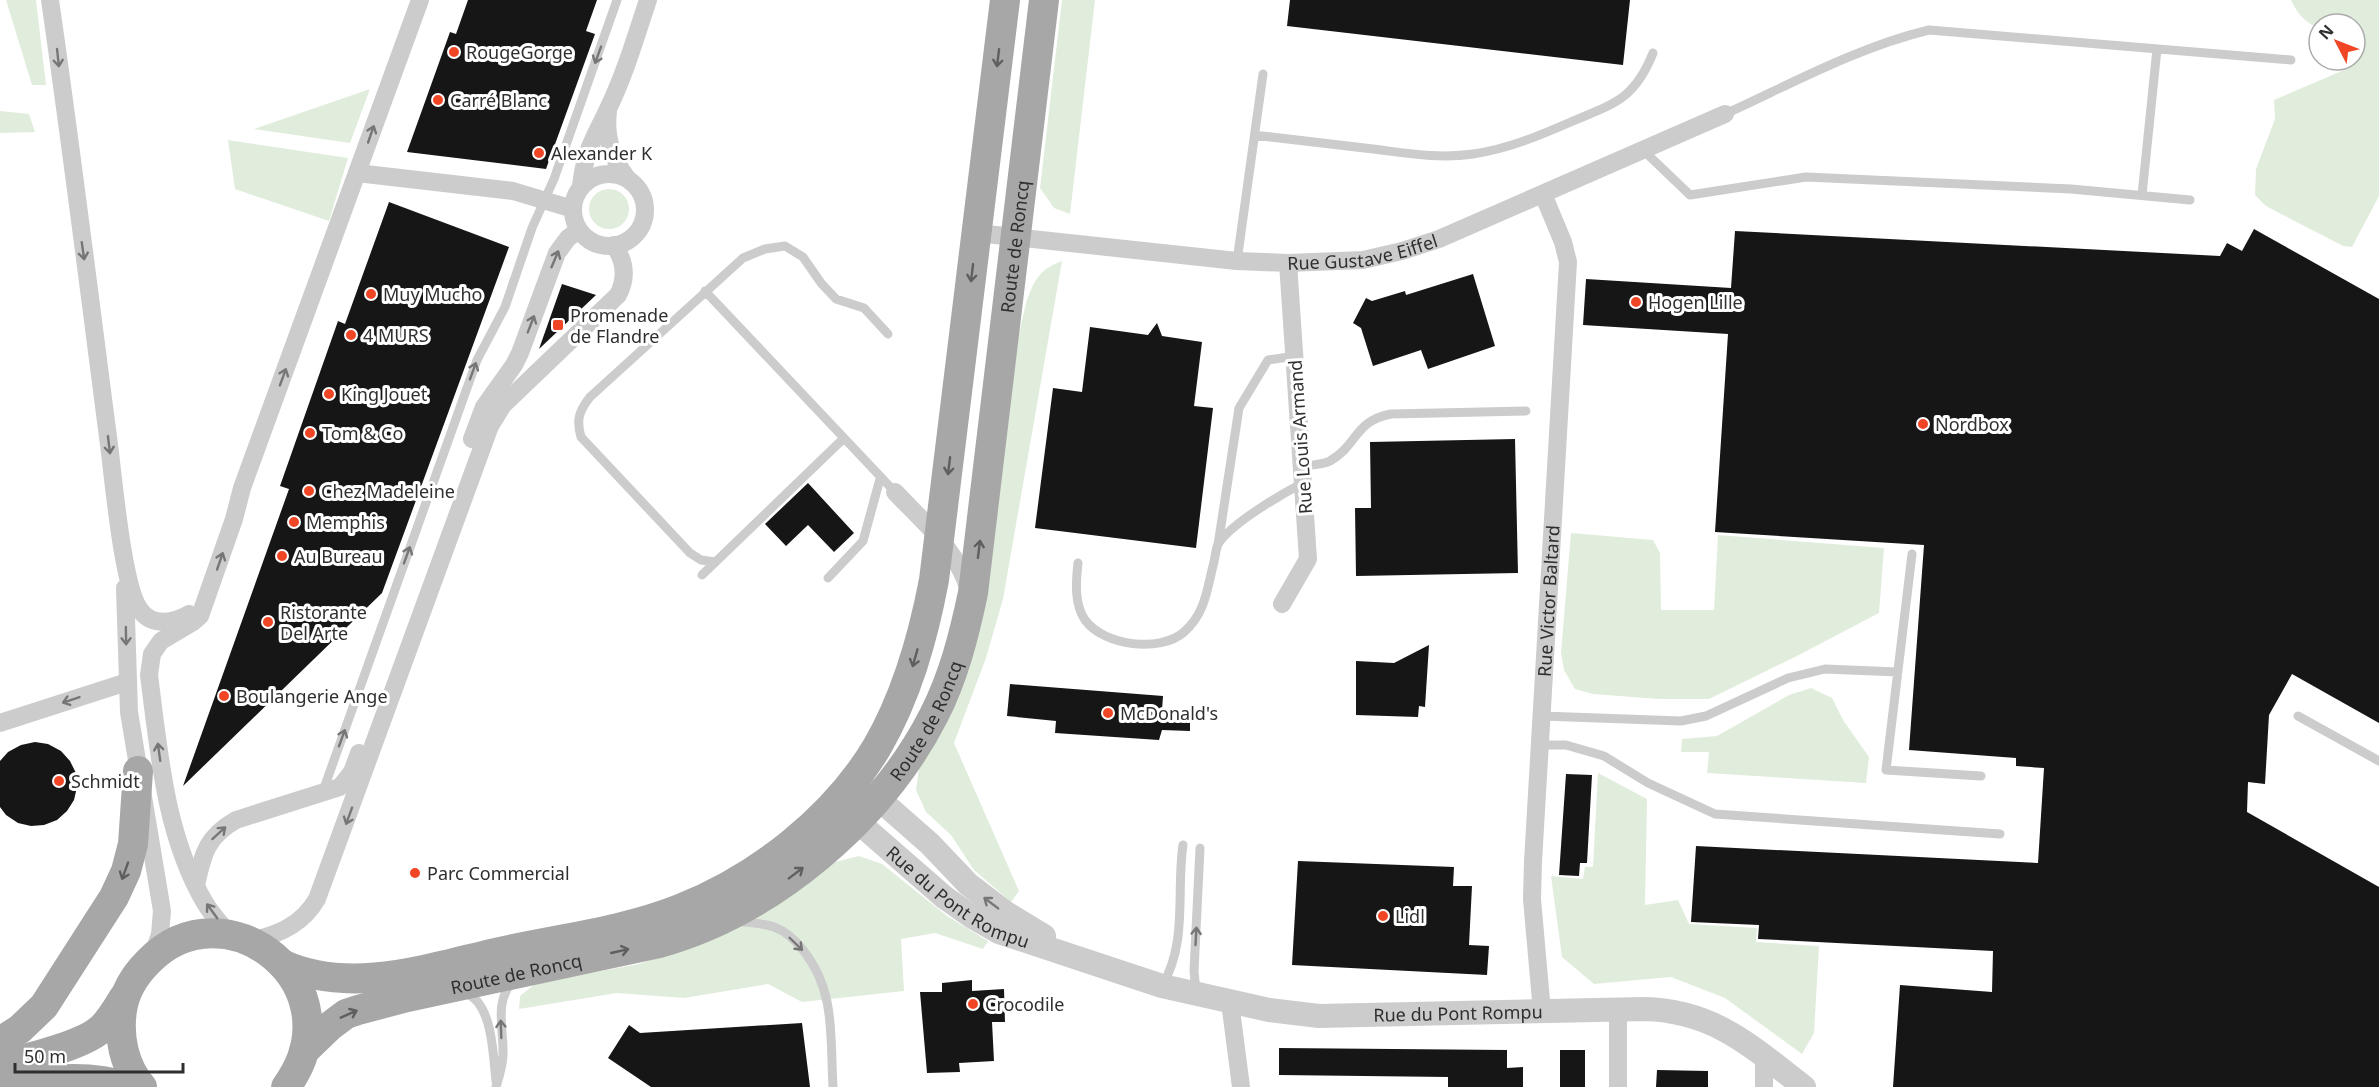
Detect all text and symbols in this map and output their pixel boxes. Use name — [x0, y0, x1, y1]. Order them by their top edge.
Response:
north arrow — [2307, 12, 2367, 72]
text: N — [2313, 20, 2338, 44]
place label: RougeGorge — [466, 40, 573, 64]
marker: RougeGorge — [447, 45, 461, 59]
one-way arrow — [592, 45, 603, 64]
one-way arrow — [52, 48, 63, 67]
one-way arrow — [992, 48, 1003, 67]
place label: Carré Blanc — [450, 88, 547, 112]
marker: Carré Blanc — [431, 93, 445, 107]
one-way arrow — [366, 125, 377, 144]
place label: Alexander K — [551, 141, 653, 165]
marker: Alexander K — [532, 146, 546, 160]
street label: Route de Roncq — [995, 179, 1034, 314]
street label: Rue Gustave Eiffel — [1287, 228, 1441, 275]
one-way arrow — [78, 241, 89, 261]
one-way arrow — [550, 250, 561, 268]
one-way arrow — [967, 262, 978, 282]
place label: Muy Mucho — [383, 282, 482, 306]
marker: Muy Mucho — [364, 287, 378, 301]
place label: Hogen Lille — [1648, 290, 1743, 314]
marker: Hogen Lille — [1629, 295, 1643, 309]
place label: Promenade de Flandre — [570, 303, 668, 348]
one-way arrow — [526, 315, 537, 333]
marker: Promenade de Flandre — [551, 318, 565, 332]
place label: 4 MURS — [363, 323, 429, 347]
marker: 4 MURS — [344, 328, 358, 342]
street label: Rue Louis Armand — [1283, 359, 1317, 515]
one-way arrow — [469, 362, 480, 381]
one-way arrow — [278, 368, 289, 387]
place label: King Jouet — [341, 382, 428, 406]
marker: King Jouet — [322, 387, 336, 401]
place label: Nordbox — [1935, 412, 2009, 436]
marker: Nordbox — [1916, 417, 1930, 431]
place label: Tom & Co — [322, 421, 403, 445]
marker: Tom & Co — [303, 426, 317, 440]
one-way arrow — [104, 434, 115, 454]
one-way arrow — [943, 456, 954, 476]
place label: Chez Madeleine — [321, 479, 455, 503]
marker: Chez Madeleine — [302, 484, 316, 498]
place label: Memphis — [306, 510, 385, 534]
marker: Memphis — [287, 515, 301, 529]
street label: Rue Victor Baltard — [1532, 524, 1565, 677]
one-way arrow — [974, 540, 985, 560]
place label: Au Bureau — [294, 544, 383, 568]
one-way arrow — [403, 546, 414, 565]
marker: Au Bureau — [275, 549, 289, 563]
one-way arrow — [215, 552, 226, 571]
place label: Ristorante Del Arte — [280, 600, 367, 645]
marker: Ristorante Del Arte — [261, 615, 275, 629]
one-way arrow — [120, 625, 132, 645]
one-way arrow — [909, 648, 920, 667]
street label: Route de Roncq — [884, 658, 967, 786]
place label: Boulangerie Ange — [236, 684, 388, 708]
marker: Boulangerie Ange — [217, 689, 231, 703]
one-way arrow — [62, 695, 81, 706]
place label: McDonald's — [1120, 701, 1218, 725]
marker: McDonald's — [1101, 706, 1115, 720]
one-way arrow — [337, 729, 348, 748]
one-way arrow — [153, 743, 164, 763]
place label: Schmidt — [71, 769, 140, 793]
marker: Schmidt — [52, 774, 66, 788]
one-way arrow — [342, 806, 353, 824]
one-way arrow — [211, 826, 226, 840]
street label: Rue du Pont Rompu — [881, 840, 1033, 953]
one-way arrow — [119, 861, 130, 880]
place label: Parc Commercial — [427, 861, 570, 885]
marker: Parc Commercial — [408, 866, 422, 880]
one-way arrow — [788, 867, 804, 879]
one-way arrow — [984, 896, 1000, 909]
one-way arrow — [206, 904, 218, 920]
place label: Lidl — [1395, 904, 1425, 928]
marker: Lidl — [1376, 909, 1390, 923]
one-way arrow — [1191, 926, 1202, 946]
one-way arrow — [789, 937, 804, 951]
one-way arrow — [610, 945, 629, 957]
street label: Route de Roncq — [448, 948, 584, 999]
place label: Crocodile — [985, 992, 1064, 1016]
marker: Crocodile — [966, 997, 980, 1011]
street label: Rue du Pont Rompu — [1373, 999, 1543, 1027]
one-way arrow — [339, 1008, 357, 1020]
one-way arrow — [496, 1020, 507, 1040]
scale bar — [15, 1036, 183, 1074]
text: 50 m — [24, 1044, 66, 1068]

